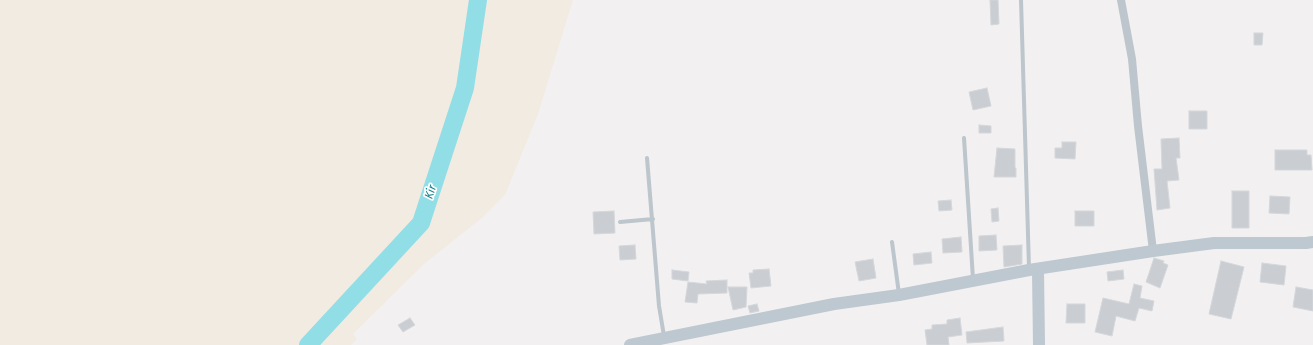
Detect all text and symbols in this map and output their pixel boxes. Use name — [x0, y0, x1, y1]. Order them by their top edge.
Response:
water label: Kir — [422, 183, 440, 201]

